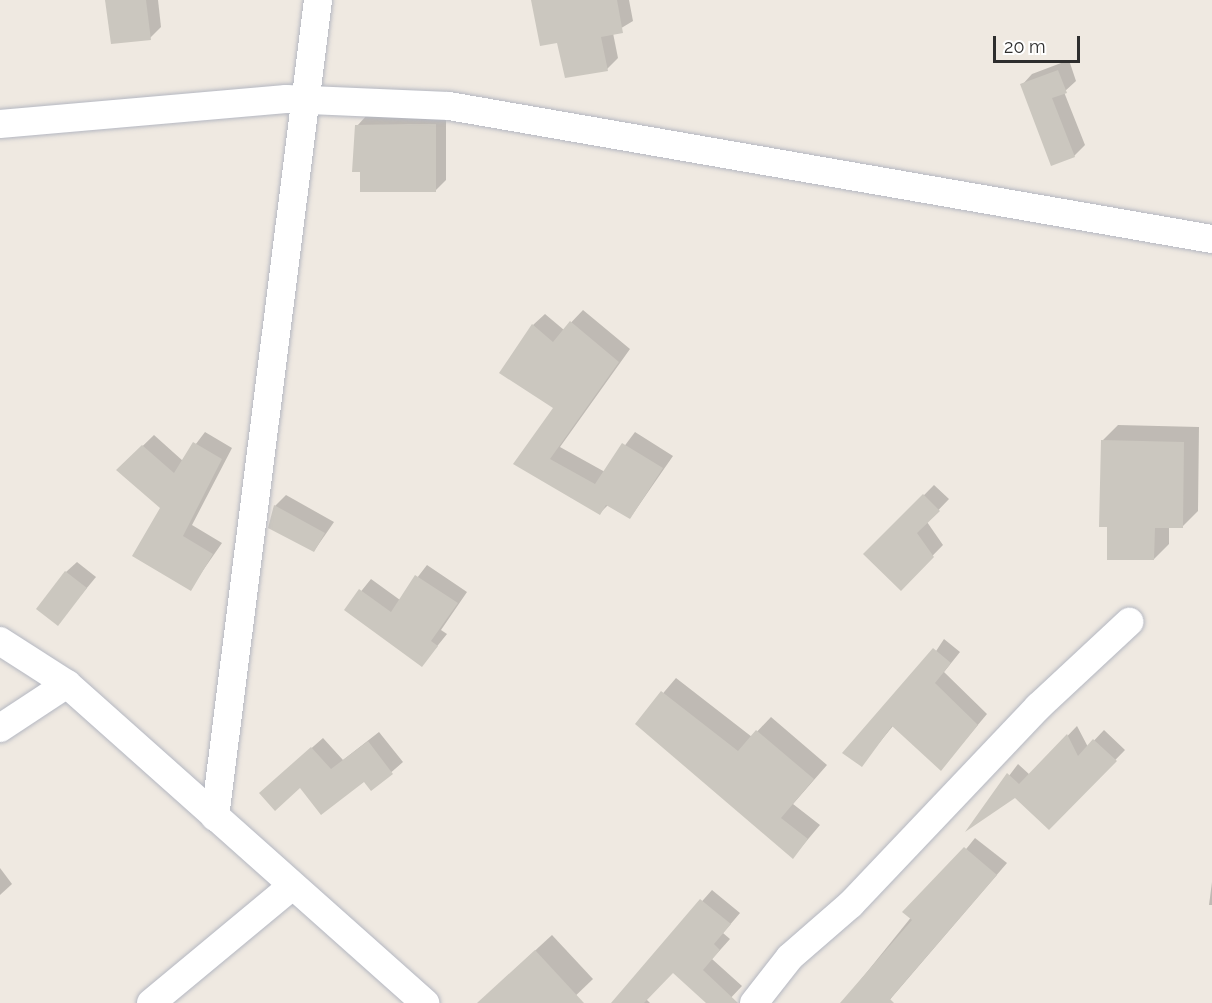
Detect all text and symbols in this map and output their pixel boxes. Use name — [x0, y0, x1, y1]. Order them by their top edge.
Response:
scale bar — [996, 24, 1083, 62]
text: 20 m — [1004, 36, 1046, 57]

